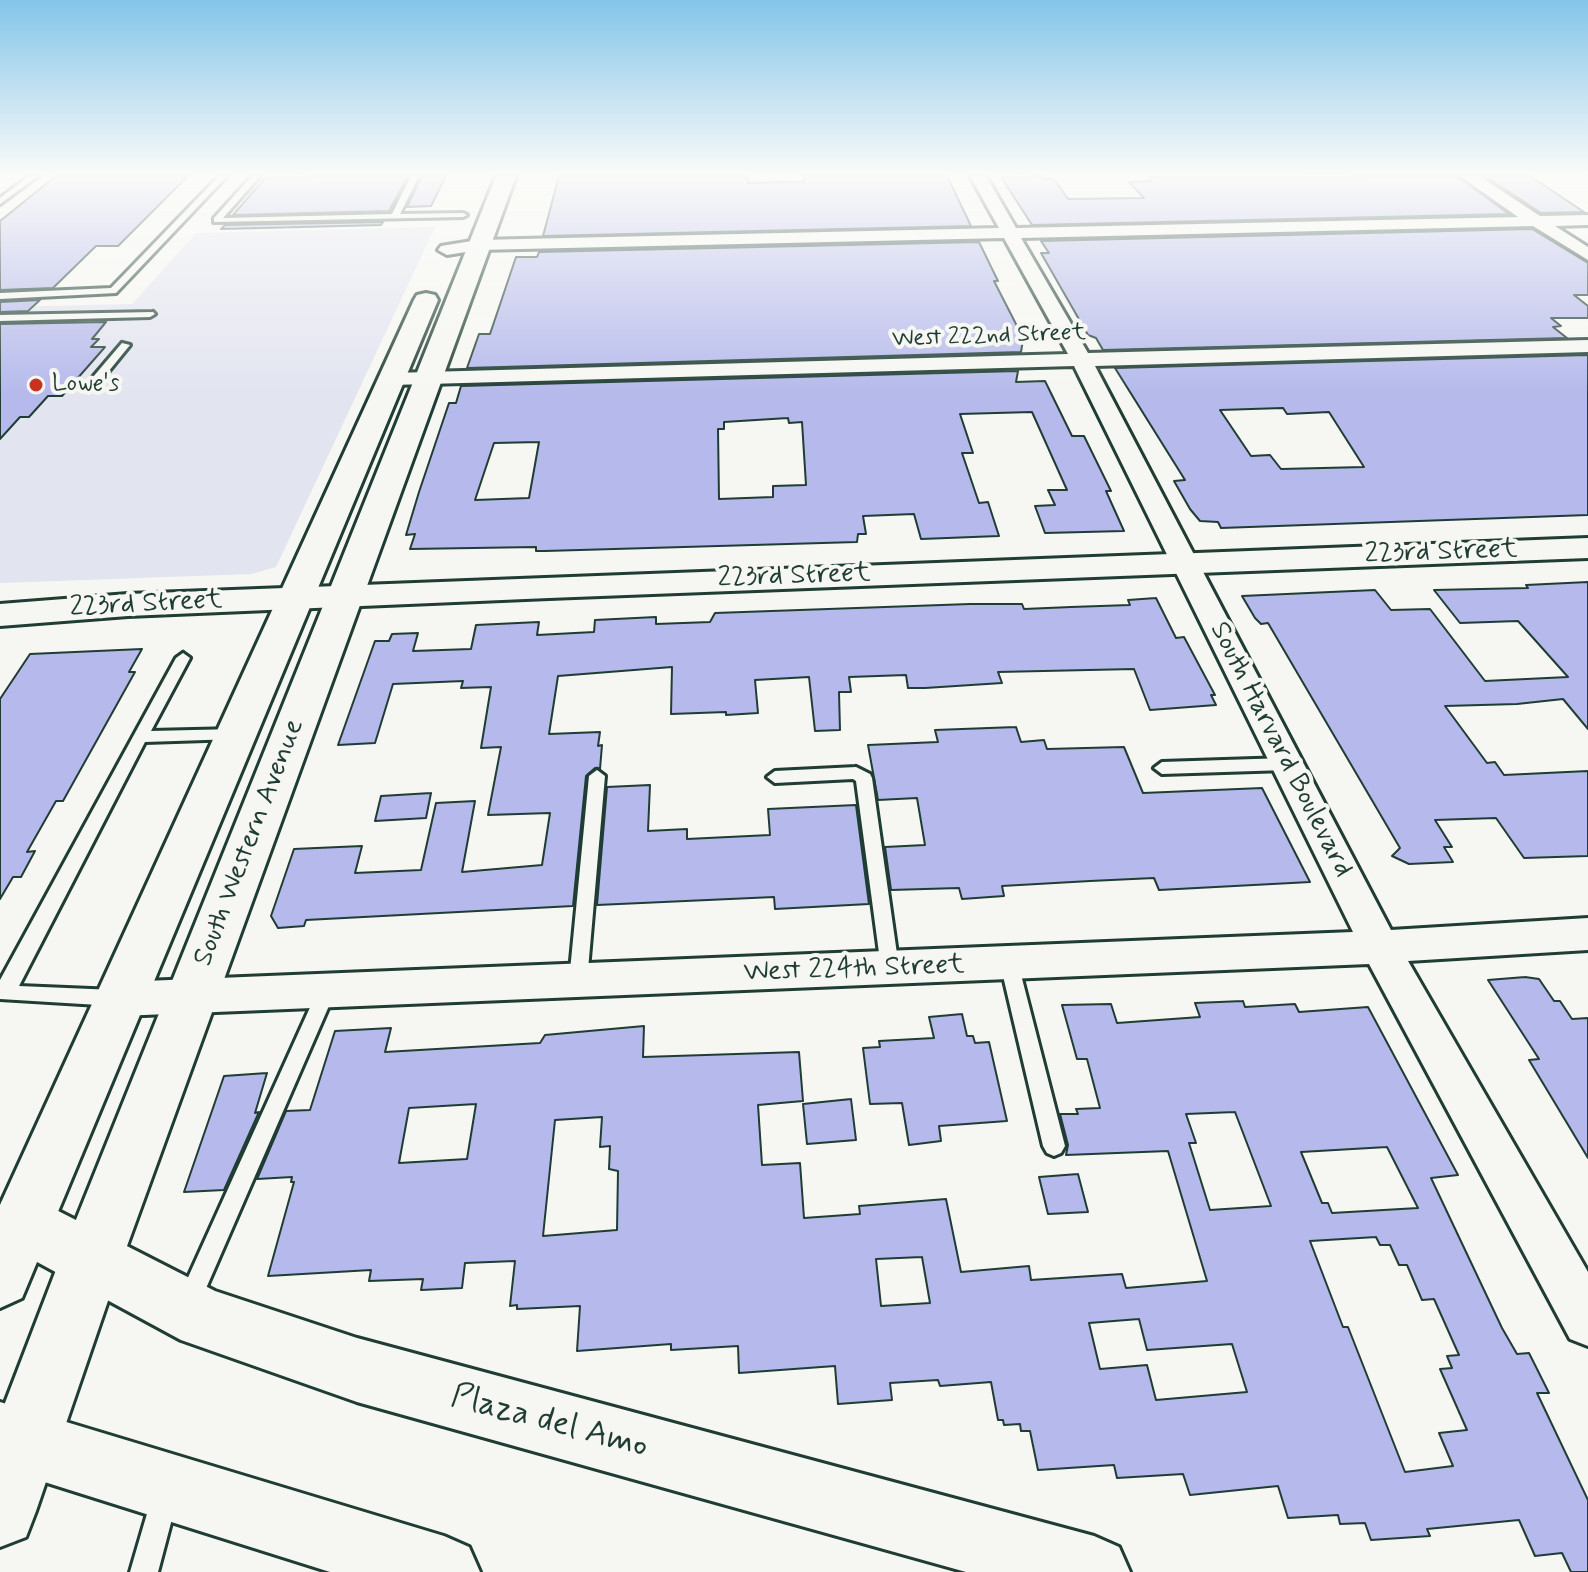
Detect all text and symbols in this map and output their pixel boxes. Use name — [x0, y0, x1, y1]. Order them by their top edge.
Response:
street label: West 222nd Street — [892, 319, 1086, 355]
place label: Lowe's — [52, 371, 119, 399]
marker: Lowe's — [27, 376, 45, 394]
street label: 223rd Street — [1364, 534, 1518, 572]
street label: 223rd Street — [717, 558, 871, 596]
street label: 223rd Street — [69, 584, 223, 626]
street label: South Harvard Boulevard — [1201, 617, 1359, 883]
street label: South Western Avenue — [187, 715, 313, 971]
street label: West 224th Street — [743, 949, 965, 991]
street label: Plaza del Amo — [446, 1377, 652, 1469]

